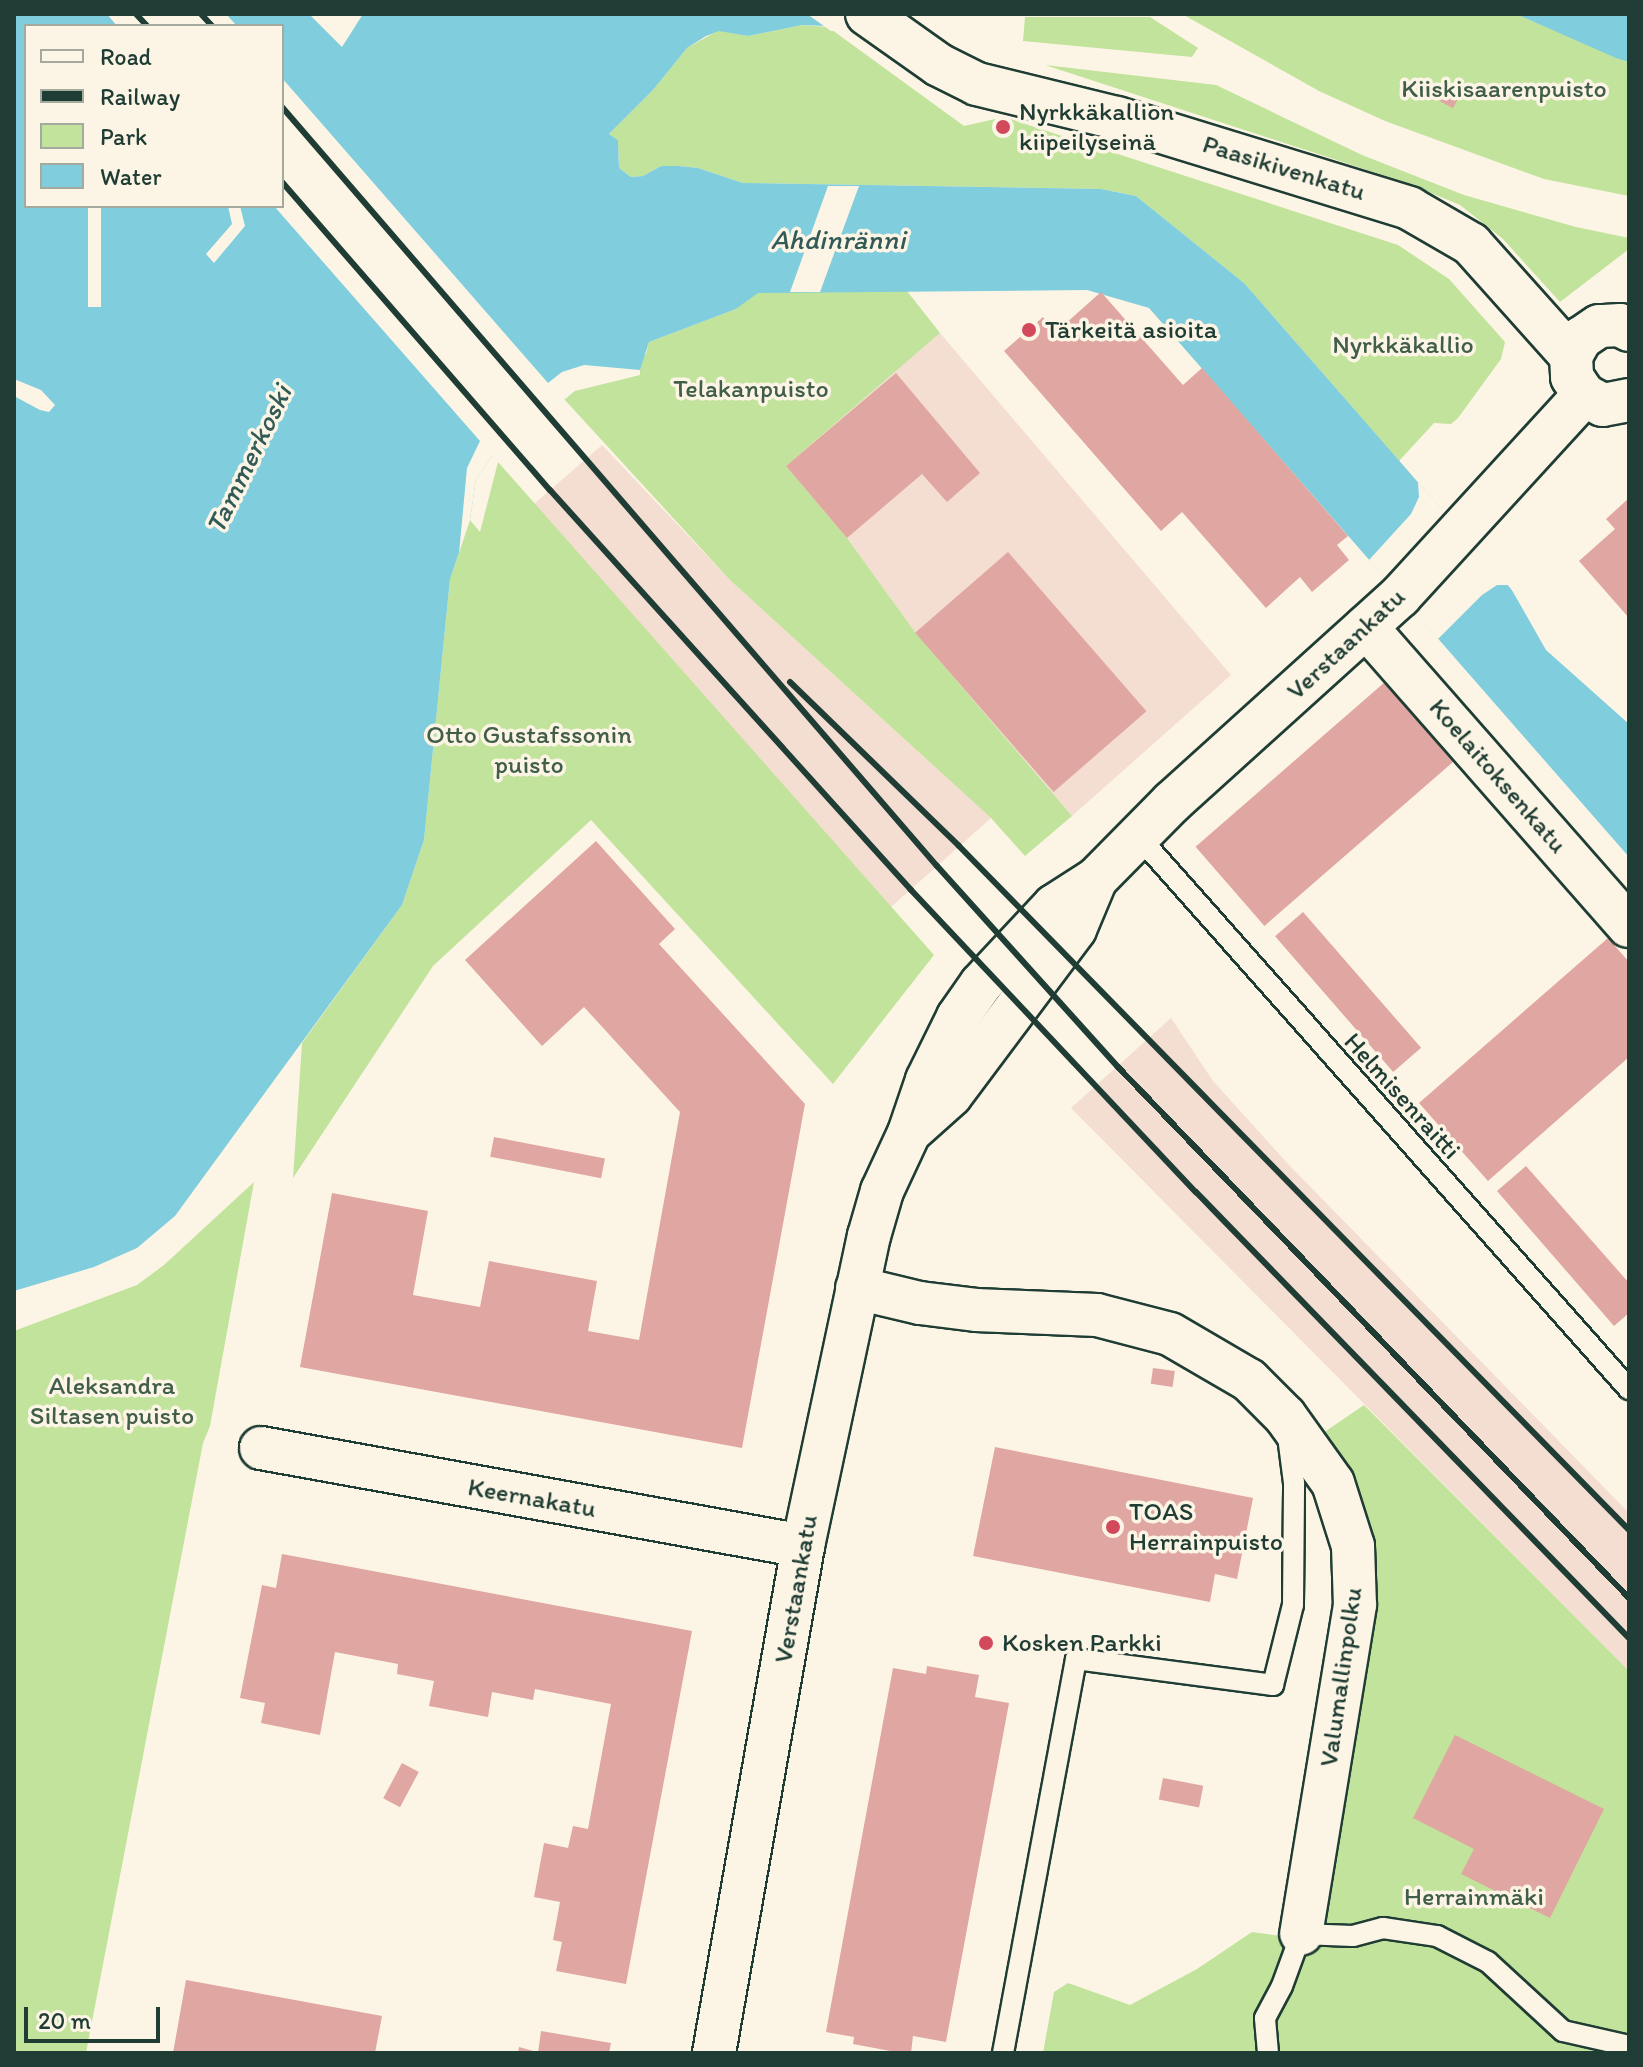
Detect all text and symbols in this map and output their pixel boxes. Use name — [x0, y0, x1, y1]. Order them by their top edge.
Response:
legend — [24, 24, 284, 208]
text: Road — [100, 42, 152, 71]
park label: Kiiskisaarenpuisto — [1401, 73, 1607, 105]
text: Railway — [100, 82, 180, 111]
place label: Nyrkkäkallion kiipeilyseinä — [1019, 96, 1174, 158]
marker: Nyrkkäkallion kiipeilyseinä — [994, 118, 1012, 136]
text: Park — [100, 122, 147, 151]
street label: Paasikivenkatu — [1199, 128, 1369, 208]
text: Water — [100, 162, 162, 191]
water label: Ahdinränni — [771, 222, 905, 256]
place label: Tärkeitä asioita — [1045, 314, 1217, 346]
marker: Tärkeitä asioita — [1020, 321, 1038, 339]
park label: Nyrkkäkallio — [1332, 329, 1474, 361]
park label: Telakanpuisto — [673, 373, 829, 405]
water label: Tammerkoski — [198, 379, 298, 539]
street label: Verstaankatu — [1280, 581, 1412, 707]
street label: Koelaitoksenkatu — [1422, 692, 1574, 860]
park label: Otto Gustafssonin puisto — [426, 719, 632, 780]
street label: Helmisenraitti — [1337, 1026, 1467, 1166]
park label: Aleksandra Siltasen puisto — [29, 1370, 195, 1432]
street label: Keernakatu — [465, 1471, 599, 1525]
place label: TOAS Herrainpuisto — [1129, 1496, 1283, 1558]
street label: Verstaankatu — [768, 1512, 824, 1666]
marker: TOAS Herrainpuisto — [1104, 1518, 1122, 1536]
street label: Valumallinpolku — [1313, 1585, 1369, 1769]
place label: Kosken Parkki — [1002, 1627, 1161, 1659]
marker: Kosken Parkki — [977, 1634, 995, 1652]
park label: Herrainmäki — [1404, 1881, 1544, 1913]
scale bar — [28, 1991, 164, 2041]
text: 20 m — [38, 2006, 91, 2035]

